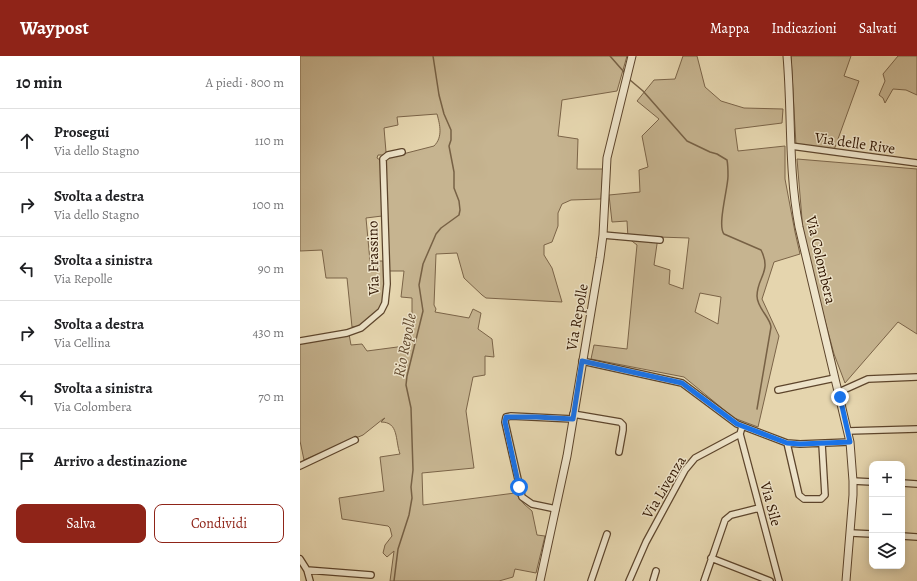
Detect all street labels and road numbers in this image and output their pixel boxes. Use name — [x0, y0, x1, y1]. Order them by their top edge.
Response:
street label: Via delle Rive — [813, 127, 897, 159]
street label: Via Colombera — [801, 213, 841, 306]
street label: Via Frassino — [362, 220, 384, 297]
street label: Via Repolle — [561, 282, 593, 353]
street label: Via Livenza — [637, 452, 691, 523]
street label: Via Sile — [755, 479, 787, 529]

